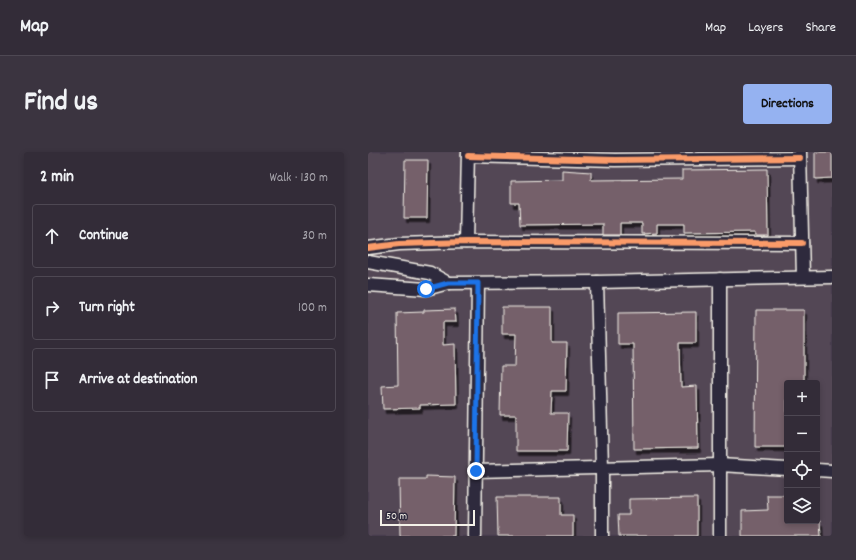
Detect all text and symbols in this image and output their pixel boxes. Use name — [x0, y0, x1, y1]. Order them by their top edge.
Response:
text: Map — [20, 14, 49, 41]
text: Map — [705, 18, 726, 38]
text: Layers — [748, 18, 783, 38]
text: Share — [805, 18, 836, 38]
text: Find us — [24, 84, 98, 124]
button: Directions — [743, 84, 832, 124]
text: 2 min — [40, 166, 74, 190]
text: Walk · 130 m — [269, 169, 328, 188]
icon: ahead — [41, 225, 63, 247]
text: Continue — [79, 225, 128, 247]
text: 30 m — [302, 227, 327, 246]
route start — [417, 280, 435, 298]
icon: right — [41, 297, 63, 319]
text: Turn right — [79, 297, 135, 319]
text: 100 m — [298, 299, 327, 318]
icon: arrive — [41, 369, 63, 391]
text: Arrive at destination — [79, 369, 197, 391]
map controls — [784, 380, 820, 524]
button: + — [784, 380, 820, 416]
button: − — [784, 416, 820, 452]
button: locate — [784, 452, 820, 488]
route end — [467, 462, 485, 480]
button: layers — [784, 488, 820, 524]
scale bar — [380, 508, 475, 527]
text: 50 m — [386, 509, 407, 525]

